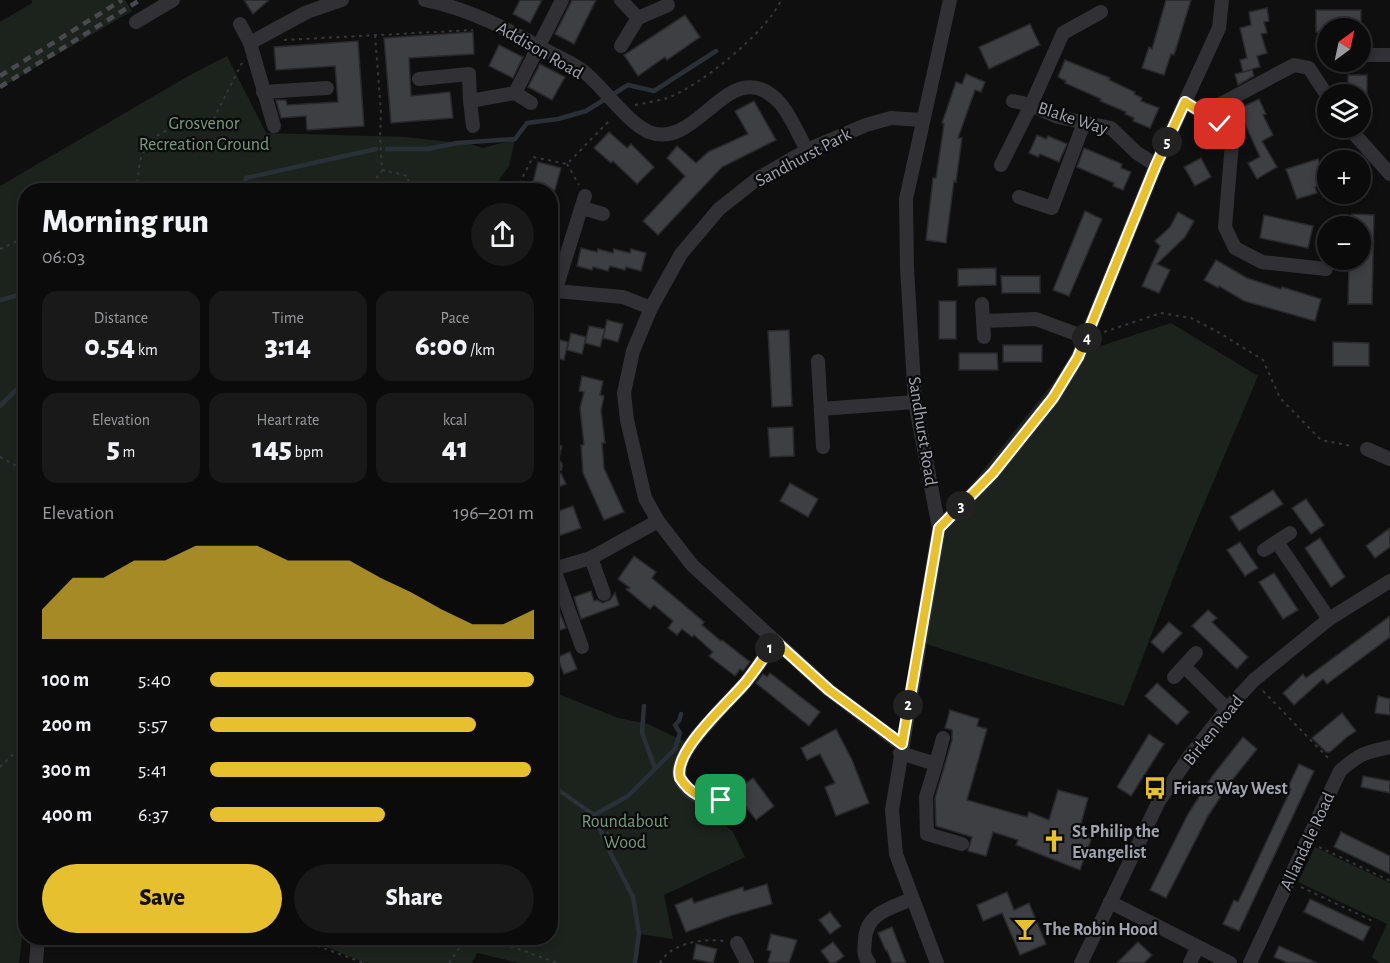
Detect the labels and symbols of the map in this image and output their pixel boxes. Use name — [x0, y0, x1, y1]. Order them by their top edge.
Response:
north arrow — [1317, 18, 1371, 72]
street label: Addison Road — [493, 19, 586, 83]
pin — [1194, 98, 1245, 149]
street label: Blake Way — [1035, 99, 1110, 139]
park label: Grosvenor Recreation Ground — [139, 115, 269, 154]
street label: Sandhurst Park — [753, 125, 855, 191]
pin: 5 — [1152, 127, 1182, 157]
pin: 4 — [1072, 323, 1102, 353]
street label: Sandhurst Road — [905, 375, 940, 487]
pin: 3 — [946, 491, 976, 521]
pin: 1 — [755, 633, 785, 663]
pin: 2 — [893, 690, 923, 720]
street label: Birken Road — [1180, 692, 1247, 769]
pin — [695, 774, 746, 825]
bus stop icon: Friars Way West — [1142, 775, 1168, 801]
place label: Friars Way West — [1173, 780, 1288, 798]
street label: Allandale Road — [1277, 790, 1338, 893]
park label: Roundabout Wood — [581, 813, 669, 852]
place label: St Philip the Evangelist — [1072, 823, 1160, 862]
church icon: St Philip the Evangelist — [1041, 828, 1067, 854]
bar icon: The Robin Hood — [1012, 916, 1038, 942]
place label: The Robin Hood — [1043, 921, 1158, 939]

